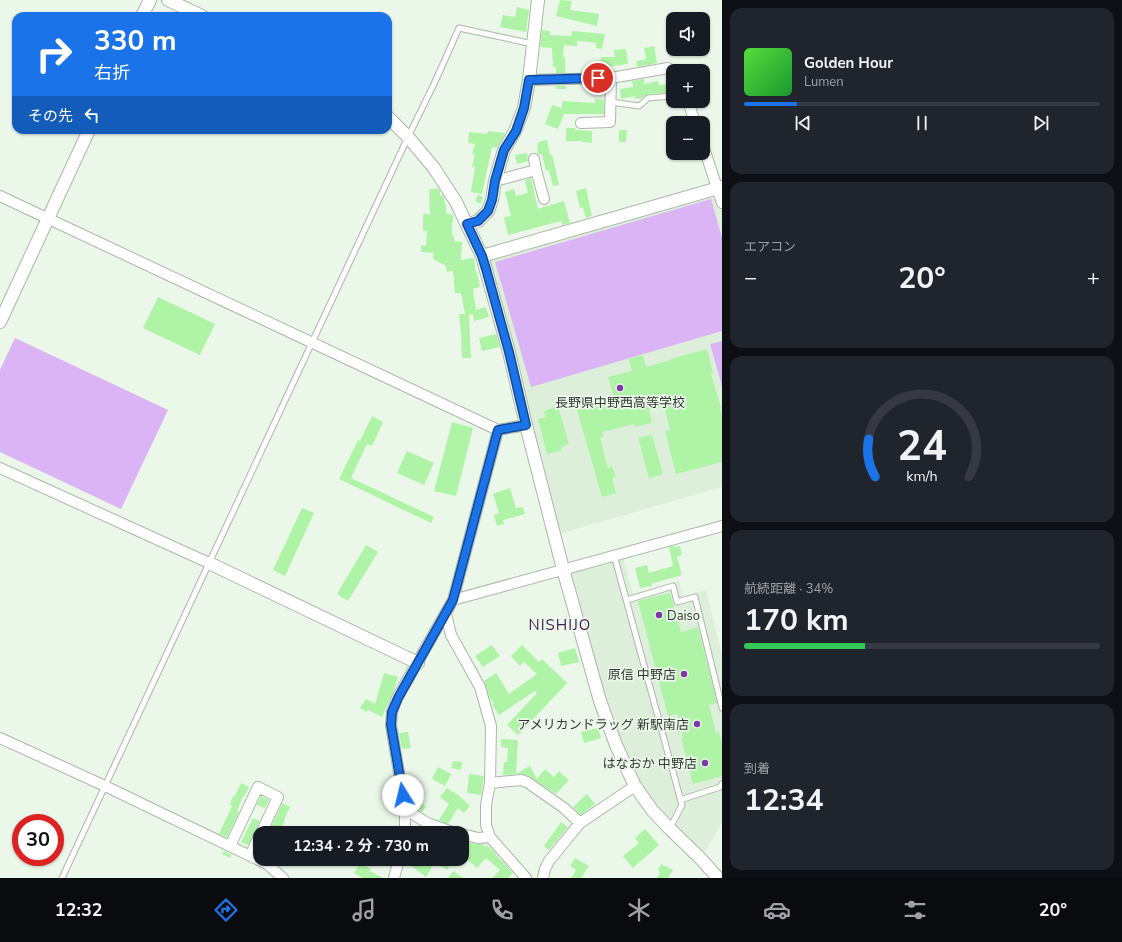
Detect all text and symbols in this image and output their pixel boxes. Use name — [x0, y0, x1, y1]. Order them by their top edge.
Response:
map controls — [666, 12, 710, 160]
button: sound — [666, 12, 710, 56]
text: 330 m — [94, 22, 177, 60]
icon: right — [28, 28, 80, 80]
text: Golden Hour — [804, 53, 893, 73]
text: 右折 — [94, 61, 130, 85]
pin — [581, 61, 615, 95]
button: + — [666, 64, 710, 108]
icon: arrive — [587, 67, 609, 89]
text: Lumen — [804, 73, 844, 91]
icon: left — [81, 104, 103, 126]
text: その先 — [28, 106, 73, 126]
icon: previous — [792, 112, 814, 134]
icon: pause — [911, 112, 933, 134]
icon: next — [1030, 112, 1052, 134]
button: − — [666, 116, 710, 160]
text: エアコン — [744, 238, 796, 256]
text: 20° — [898, 258, 946, 299]
text: − — [744, 263, 757, 293]
text: + — [1087, 263, 1100, 293]
marker: 長野県中野西高等学校 — [615, 383, 625, 393]
place label: 長野県中野西高等学校 — [555, 394, 685, 412]
text: 24 — [897, 418, 947, 475]
text: km/h — [906, 467, 938, 486]
text: 航続距離 · 34% — [744, 580, 833, 598]
text: 170 km — [744, 600, 849, 641]
place label: Daiso — [667, 607, 700, 625]
marker: Daiso — [654, 610, 664, 620]
district label: NISHIJO — [529, 615, 591, 635]
place label: 原信 中野店 — [608, 666, 676, 684]
marker: 原信 中野店 — [679, 669, 689, 679]
place label: アメリカンドラッグ 新駅南店 — [517, 716, 689, 734]
marker: アメリカンドラッグ 新駅南店 — [692, 719, 702, 729]
place label: はなおか 中野店 — [603, 755, 697, 773]
marker: はなおか 中野店 — [700, 758, 710, 768]
text: 到着 — [744, 760, 770, 778]
position arrow — [382, 774, 424, 816]
text: 12:34 — [744, 780, 823, 821]
speed limit sign: 30 — [12, 814, 64, 866]
text: 12:34 · 2 分 · 730 m — [293, 836, 429, 856]
icon: directions — [212, 896, 240, 924]
icon: music — [350, 896, 378, 924]
icon: phone — [488, 896, 516, 924]
icon: climate — [625, 896, 653, 924]
icon: car — [763, 896, 791, 924]
icon: filters — [901, 896, 929, 924]
text: 12:32 — [55, 898, 103, 922]
text: 20° — [1039, 898, 1067, 922]

